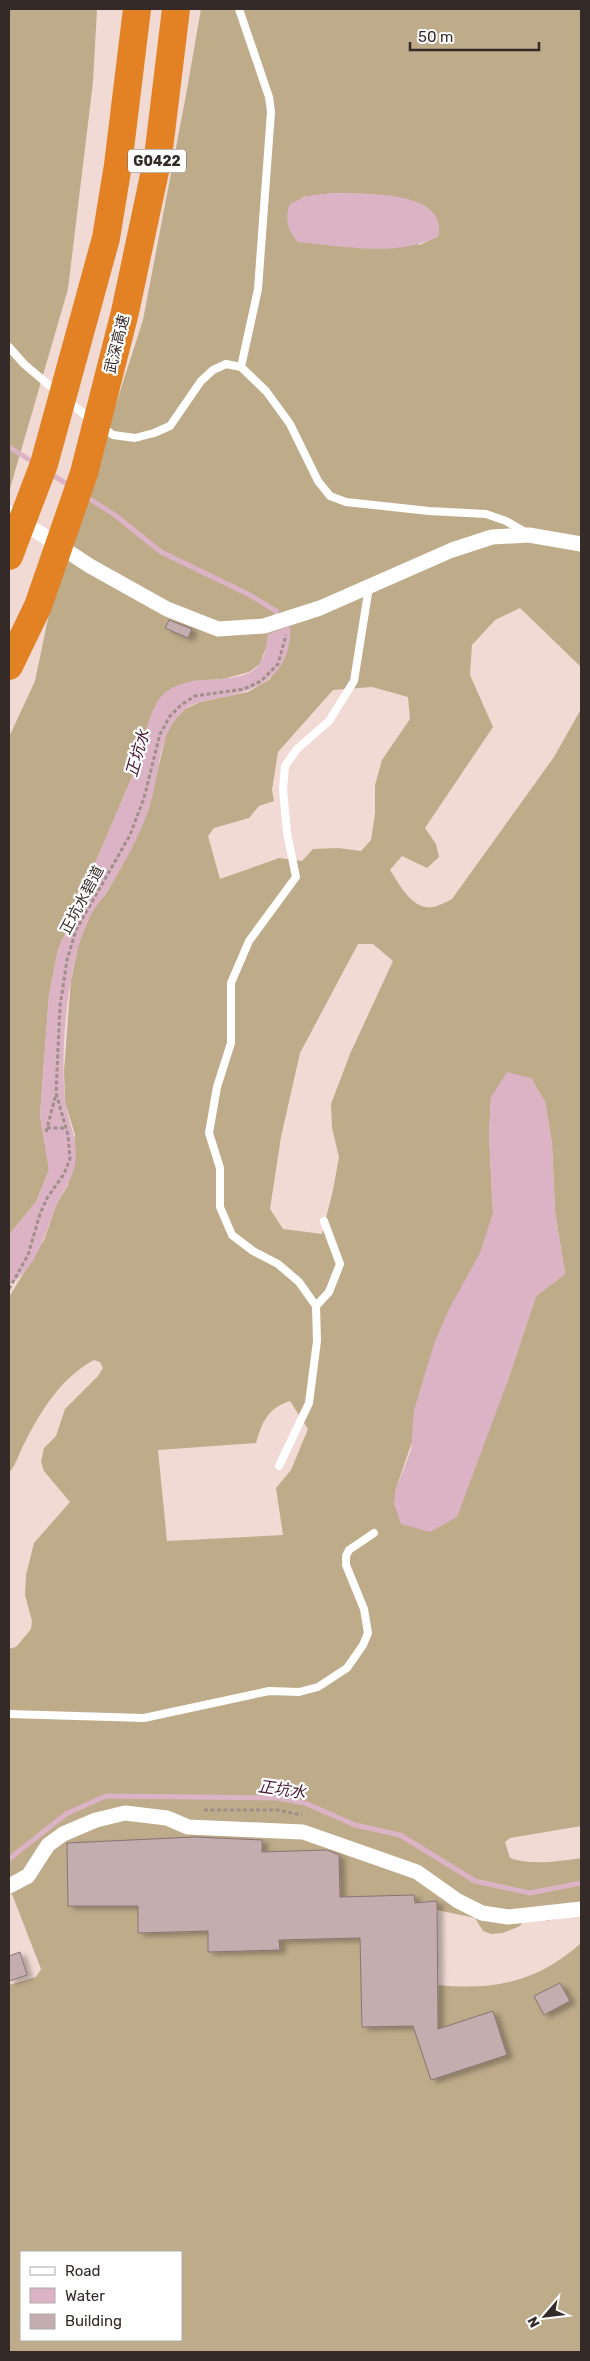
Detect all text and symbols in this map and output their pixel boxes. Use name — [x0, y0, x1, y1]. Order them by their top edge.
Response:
scale bar — [410, 20, 539, 52]
text: 50 m — [418, 28, 453, 46]
road number: G0422 — [128, 150, 186, 172]
street label: 武深高速 — [101, 313, 133, 375]
water label: 正坑水 — [122, 726, 154, 779]
street label: 正坑水碧道 — [56, 863, 108, 937]
water label: 正坑水 — [257, 1777, 308, 1802]
legend — [20, 2251, 182, 2341]
text: Road — [65, 2262, 101, 2280]
text: Water — [65, 2287, 105, 2305]
north arrow — [520, 2291, 570, 2341]
text: Building — [65, 2312, 122, 2330]
text: N — [524, 2313, 544, 2330]

